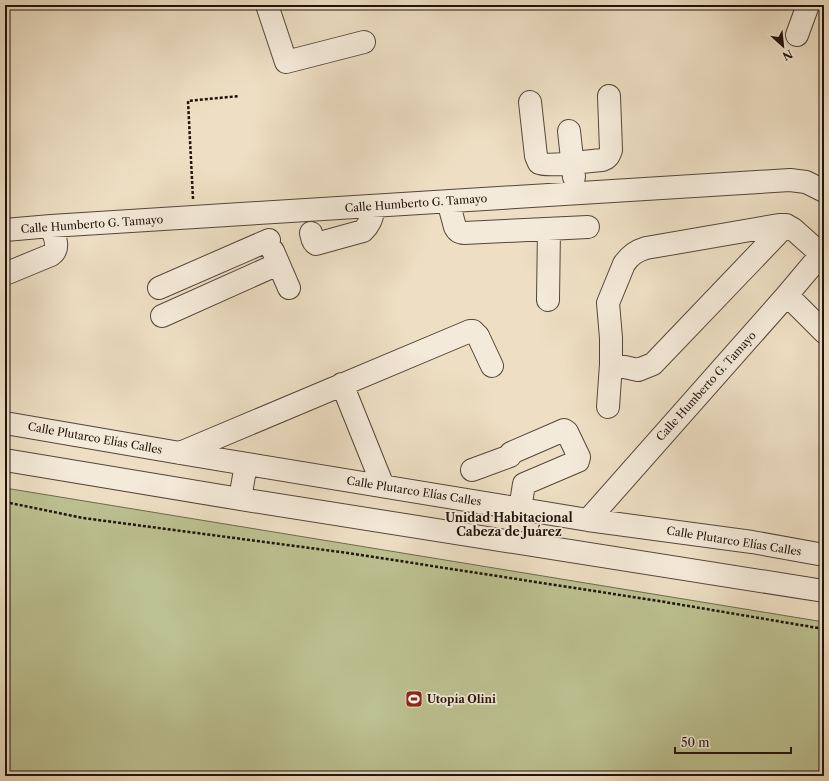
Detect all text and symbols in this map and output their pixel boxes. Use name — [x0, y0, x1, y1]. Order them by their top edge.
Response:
north arrow — [763, 26, 803, 66]
text: N — [780, 47, 795, 64]
street label: Calle Humberto G. Tamayo — [344, 191, 488, 215]
street label: Calle Humberto G. Tamayo — [20, 212, 164, 236]
street label: Calle Humberto G. Tamayo — [653, 328, 759, 444]
street label: Calle Plutarco Elías Calles — [27, 419, 164, 457]
street label: Calle Plutarco Elías Calles — [346, 473, 483, 509]
district label: Unidad Habitacional Cabeza de Juárez — [445, 510, 573, 539]
street label: Calle Plutarco Elías Calles — [666, 523, 803, 559]
sports icon: Utopía Olini — [404, 689, 424, 709]
place label: Utopía Olini — [427, 692, 496, 706]
scale bar — [675, 729, 791, 755]
text: 50 m — [681, 735, 710, 750]

